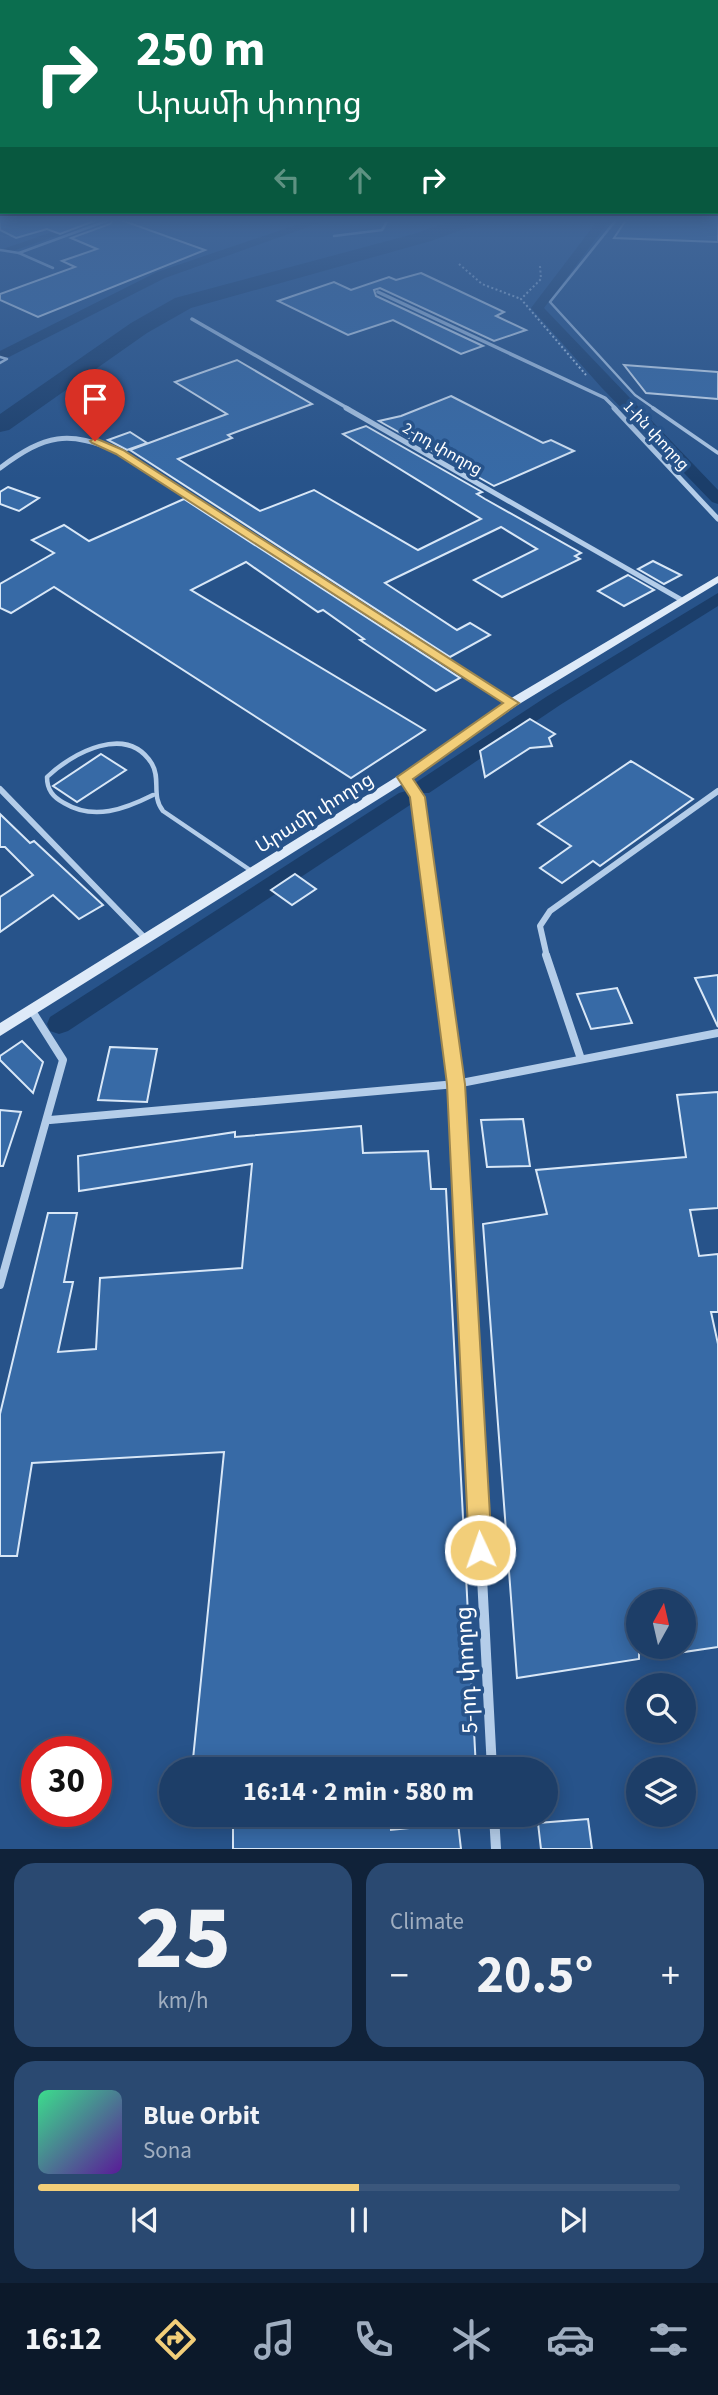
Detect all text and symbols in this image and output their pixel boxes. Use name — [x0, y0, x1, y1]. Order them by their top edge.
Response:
text: 250 m — [136, 15, 265, 85]
icon: right — [21, 28, 112, 119]
text: Արամի փողոց — [136, 81, 362, 127]
icon: left — [268, 161, 306, 199]
icon: ahead — [341, 161, 379, 199]
icon: right — [414, 161, 452, 199]
pin — [65, 369, 125, 441]
icon: arrive — [76, 380, 114, 418]
street label: 1-ին փողոց — [618, 396, 694, 475]
street label: 2-րդ փողոց — [399, 417, 486, 481]
street label: Արամի փողոց — [251, 766, 379, 860]
position arrow — [443, 1513, 517, 1587]
north arrow — [626, 1589, 696, 1659]
map controls — [626, 1589, 696, 1827]
street label: 5-րդ փողոց — [447, 1605, 486, 1735]
button: search — [626, 1673, 696, 1743]
speed limit sign: 30 — [21, 1736, 112, 1827]
button: layers — [626, 1757, 696, 1827]
text: 16:14 · 2 min · 580 m — [243, 1773, 474, 1810]
text: 25 — [135, 1874, 231, 2003]
text: Climate — [390, 1905, 464, 1938]
text: 20.5° — [477, 1939, 593, 2013]
text: − — [390, 1949, 409, 2003]
text: + — [661, 1949, 680, 2003]
text: km/h — [157, 1984, 209, 2017]
text: Blue Orbit — [143, 2097, 260, 2134]
text: Sona — [143, 2134, 192, 2167]
icon: previous — [126, 2201, 164, 2239]
icon: pause — [340, 2201, 378, 2239]
icon: next — [554, 2201, 592, 2239]
icon: directions — [151, 2315, 200, 2364]
icon: music — [250, 2315, 299, 2364]
icon: phone — [349, 2315, 398, 2364]
icon: climate — [447, 2315, 496, 2364]
icon: car — [546, 2315, 595, 2364]
icon: filters — [644, 2315, 693, 2364]
text: 16:12 — [25, 2316, 102, 2362]

